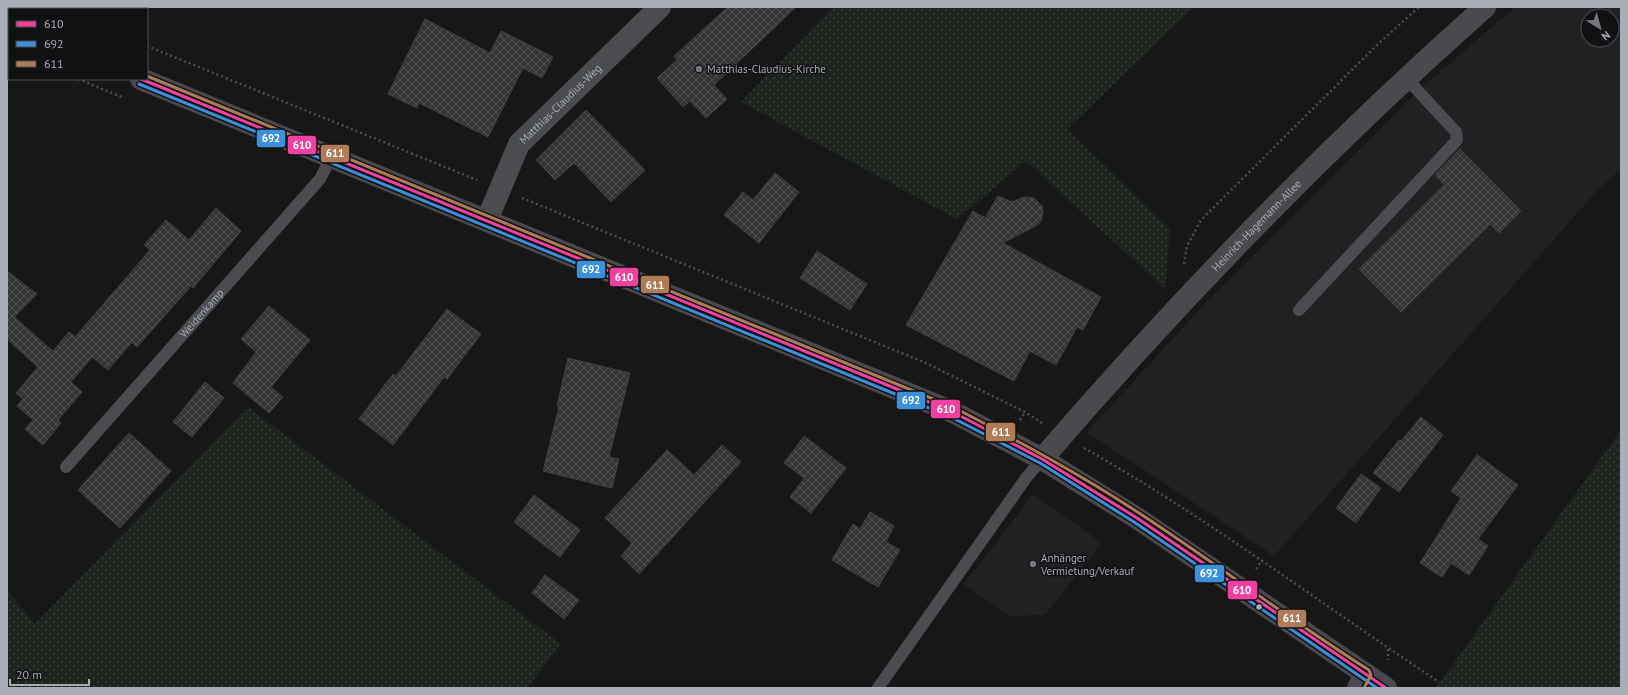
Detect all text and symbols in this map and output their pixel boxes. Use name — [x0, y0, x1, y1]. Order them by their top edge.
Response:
legend — [8, 8, 148, 80]
north arrow — [1580, 8, 1620, 48]
text: 610 — [44, 16, 64, 31]
text: N — [1599, 28, 1613, 44]
text: 692 — [44, 36, 64, 51]
text: 611 — [44, 56, 64, 71]
street label: Matthias-Claudius-Weg — [516, 61, 604, 147]
place label: Matthias-Claudius-Kirche — [707, 62, 826, 76]
marker: Matthias-Claudius-Kirche — [694, 64, 704, 74]
line badge: 692 — [256, 129, 286, 148]
text: 692 — [262, 131, 280, 145]
line badge: 610 — [287, 135, 317, 155]
text: 610 — [293, 138, 311, 152]
line badge: 611 — [320, 144, 350, 163]
text: 611 — [326, 146, 344, 160]
street label: Heinrich-Hagemann-Allee — [1209, 177, 1304, 274]
line badge: 692 — [576, 260, 606, 279]
text: 692 — [582, 262, 600, 276]
line badge: 610 — [609, 267, 639, 287]
text: 610 — [615, 270, 633, 284]
line badge: 611 — [640, 275, 670, 294]
text: 611 — [646, 278, 664, 292]
street label: Weidenkamp — [176, 286, 227, 341]
line badge: 692 — [896, 391, 926, 410]
text: 692 — [902, 393, 920, 407]
line badge: 610 — [930, 399, 961, 419]
text: 610 — [937, 402, 955, 416]
line badge: 611 — [985, 422, 1016, 442]
text: 611 — [992, 425, 1010, 439]
place label: Anhänger Vermietung/Verkauf — [1040, 551, 1134, 578]
marker: Anhänger Vermietung/Verkauf — [1028, 559, 1038, 569]
line badge: 692 — [1194, 564, 1225, 583]
text: 692 — [1200, 566, 1218, 580]
line badge: 610 — [1227, 580, 1258, 600]
text: 610 — [1233, 583, 1251, 597]
unlabelled marker — [1254, 602, 1264, 612]
line badge: 611 — [1277, 609, 1307, 628]
text: 611 — [1283, 611, 1301, 625]
scale bar — [10, 661, 89, 687]
text: 20 m — [16, 667, 42, 682]

